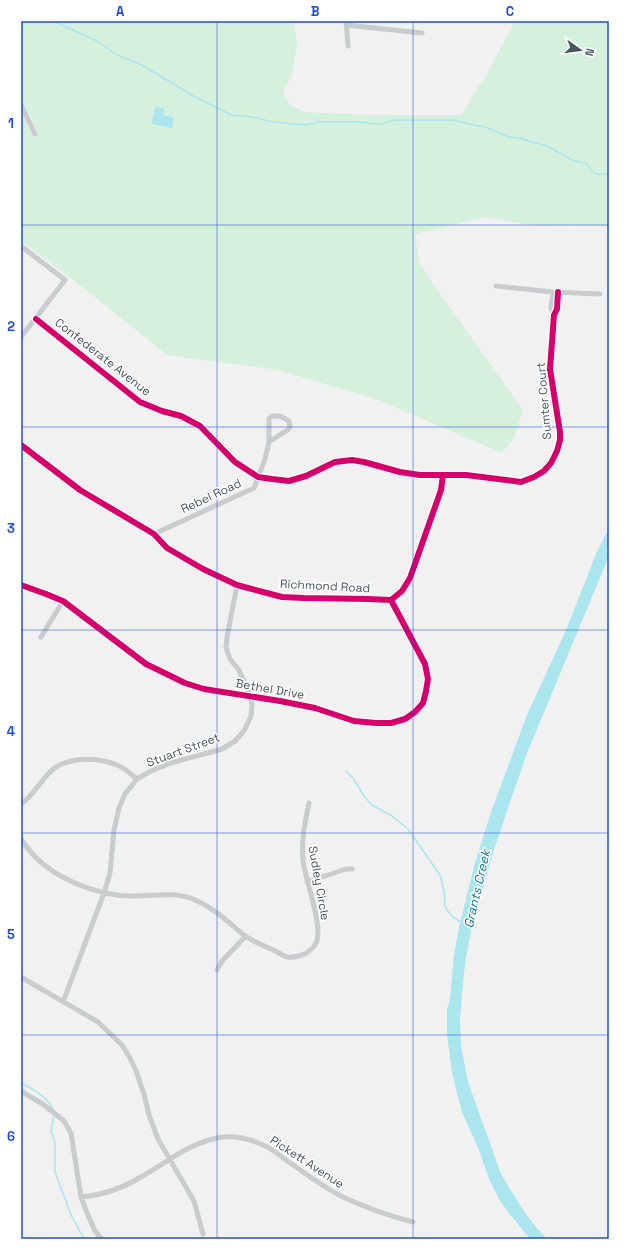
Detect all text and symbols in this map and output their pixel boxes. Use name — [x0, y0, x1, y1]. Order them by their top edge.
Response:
text: A — [116, 3, 125, 20]
text: B — [311, 3, 320, 20]
text: C — [506, 3, 514, 20]
north arrow — [560, 30, 600, 70]
text: N — [582, 47, 597, 58]
text: 1 — [8, 115, 14, 132]
street label: Confederate Avenue — [52, 314, 154, 400]
text: 2 — [7, 318, 15, 335]
street label: Sumter Court — [533, 362, 555, 440]
street label: Rebel Road — [178, 475, 244, 517]
text: 3 — [7, 520, 15, 537]
street label: Richmond Road — [279, 576, 371, 596]
street label: Bethel Drive — [234, 675, 306, 703]
text: 4 — [7, 723, 15, 740]
street label: Stuart Street — [144, 729, 222, 771]
street label: Sudley Circle — [305, 845, 333, 921]
water label: Grants Creek — [460, 846, 495, 930]
text: 5 — [7, 926, 15, 943]
text: 6 — [7, 1128, 15, 1145]
street label: Pickett Avenue — [267, 1132, 347, 1192]

